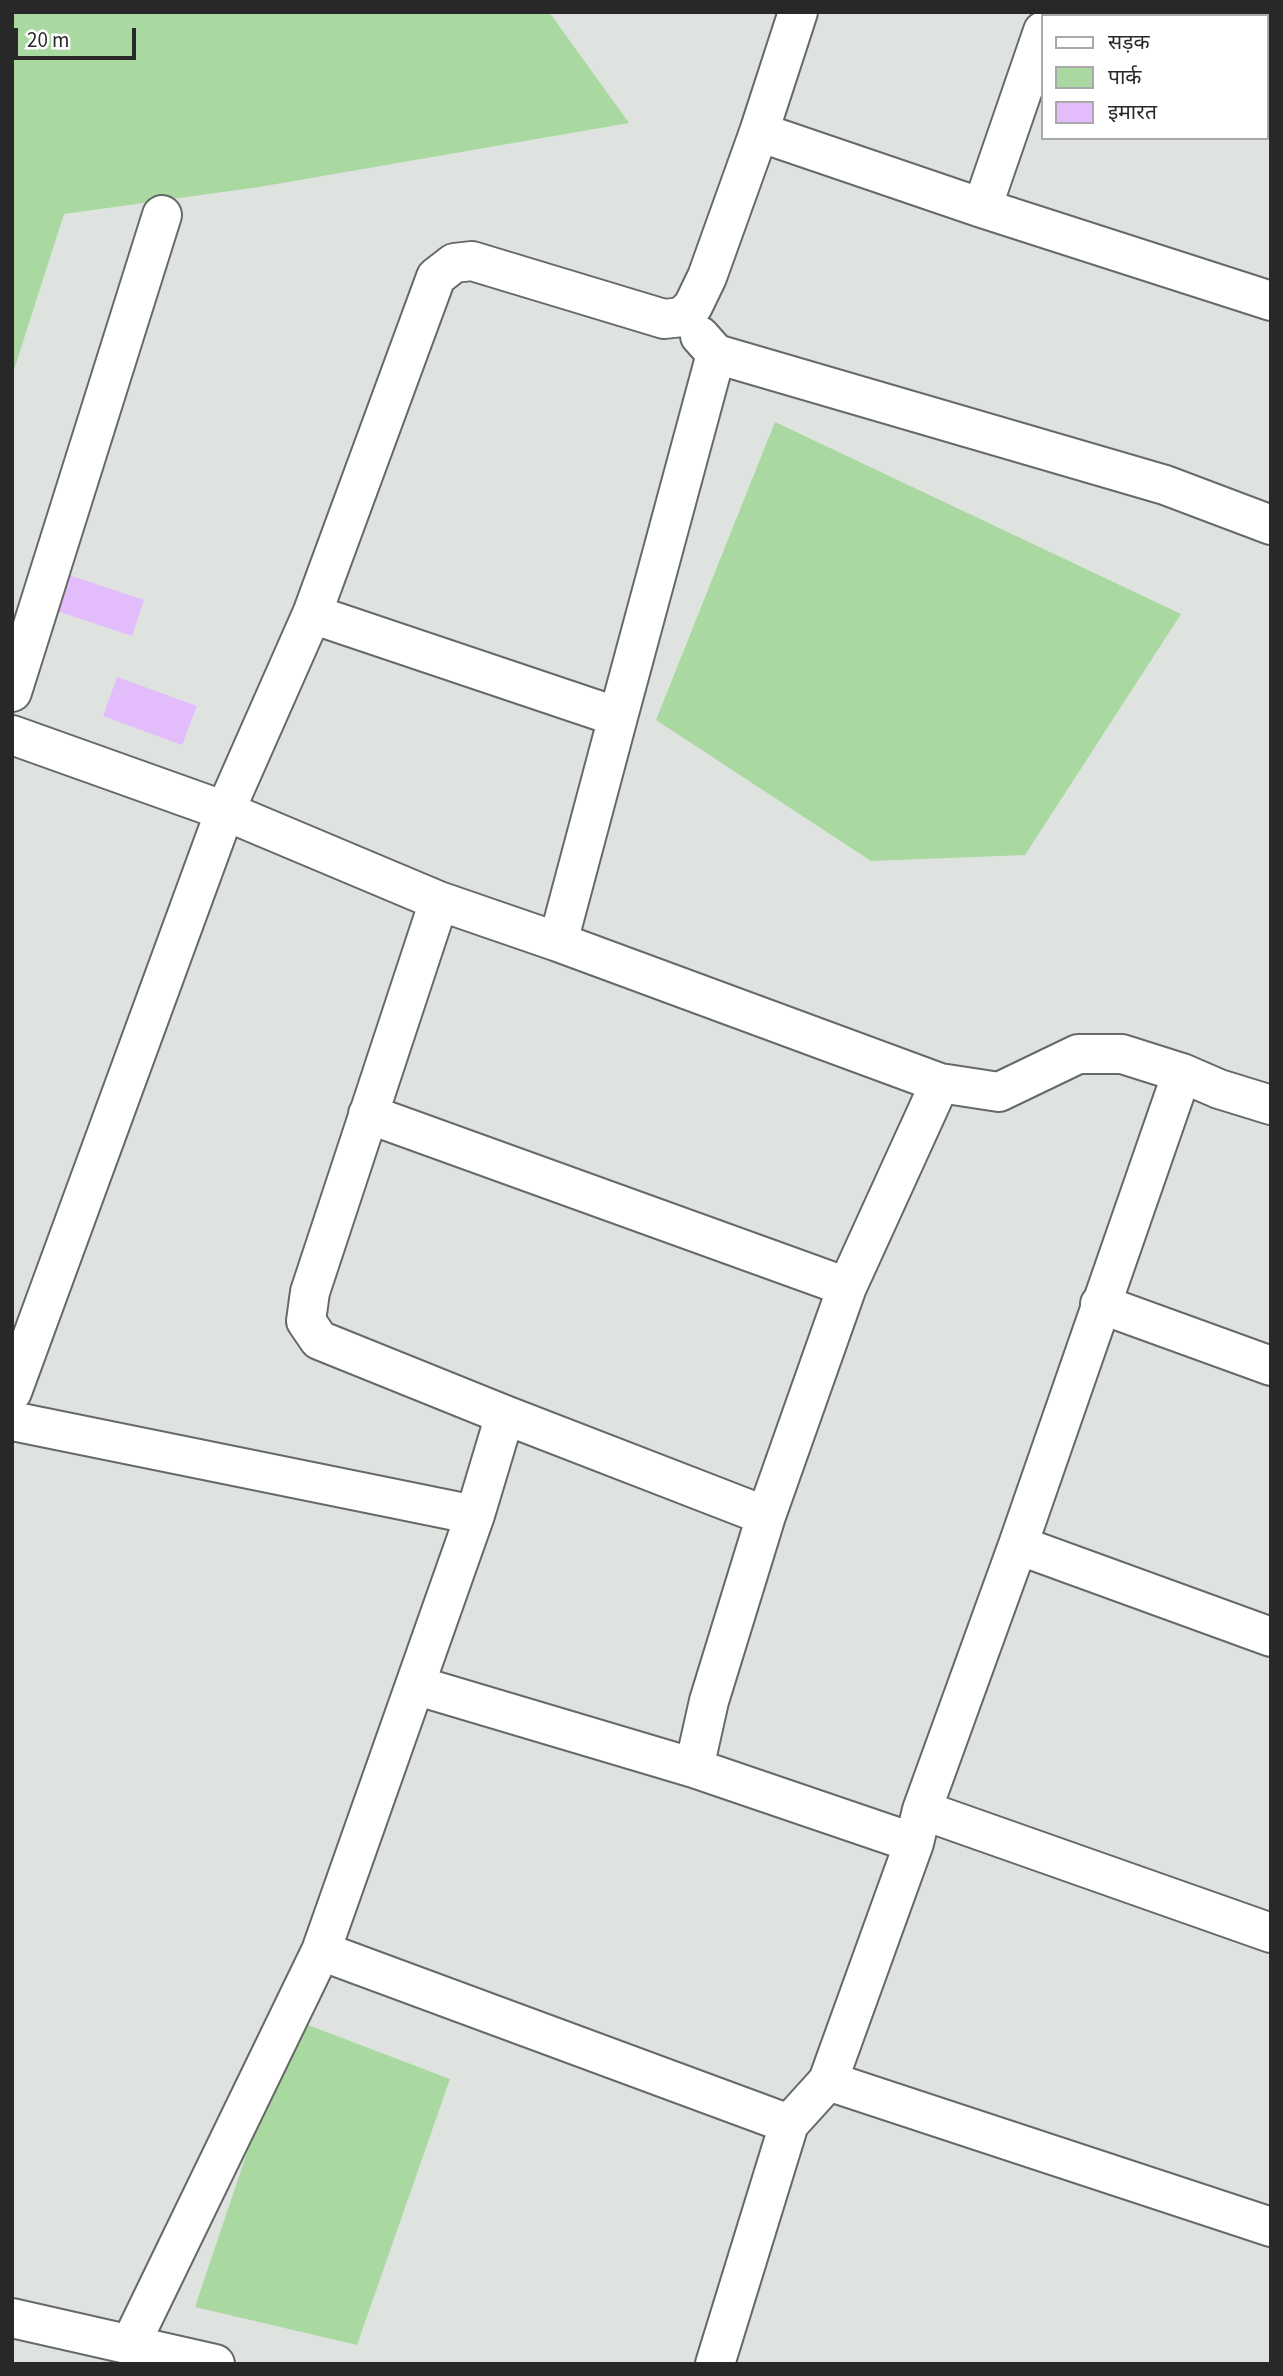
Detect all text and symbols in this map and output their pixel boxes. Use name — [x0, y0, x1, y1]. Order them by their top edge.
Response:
scale bar — [18, 14, 140, 58]
legend — [1042, 14, 1269, 140]
text: 20 m — [27, 25, 69, 55]
text: सड़क — [1108, 27, 1150, 57]
text: पार्क — [1108, 62, 1142, 92]
text: इमारत — [1108, 97, 1157, 127]

